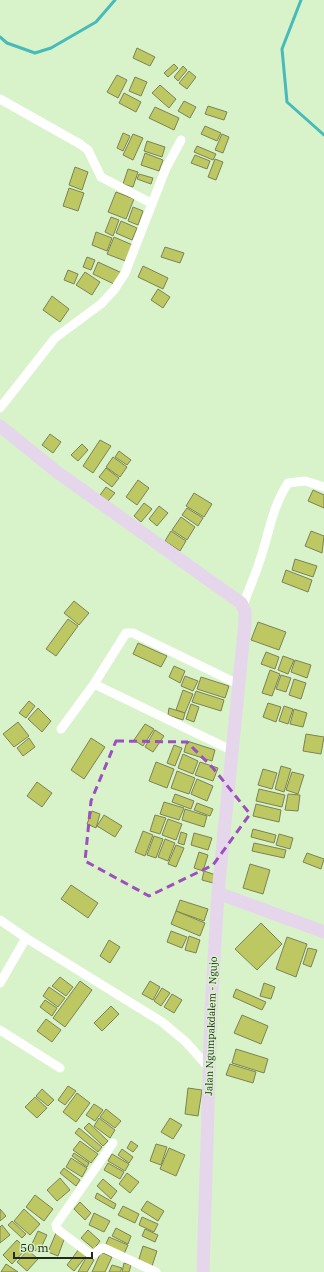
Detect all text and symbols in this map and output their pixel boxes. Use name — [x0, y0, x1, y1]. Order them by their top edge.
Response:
street label: Jalan Ngumpakdalem - Ngujo — [202, 956, 220, 1096]
scale bar — [14, 1234, 92, 1260]
text: 50 m — [20, 1240, 49, 1255]

